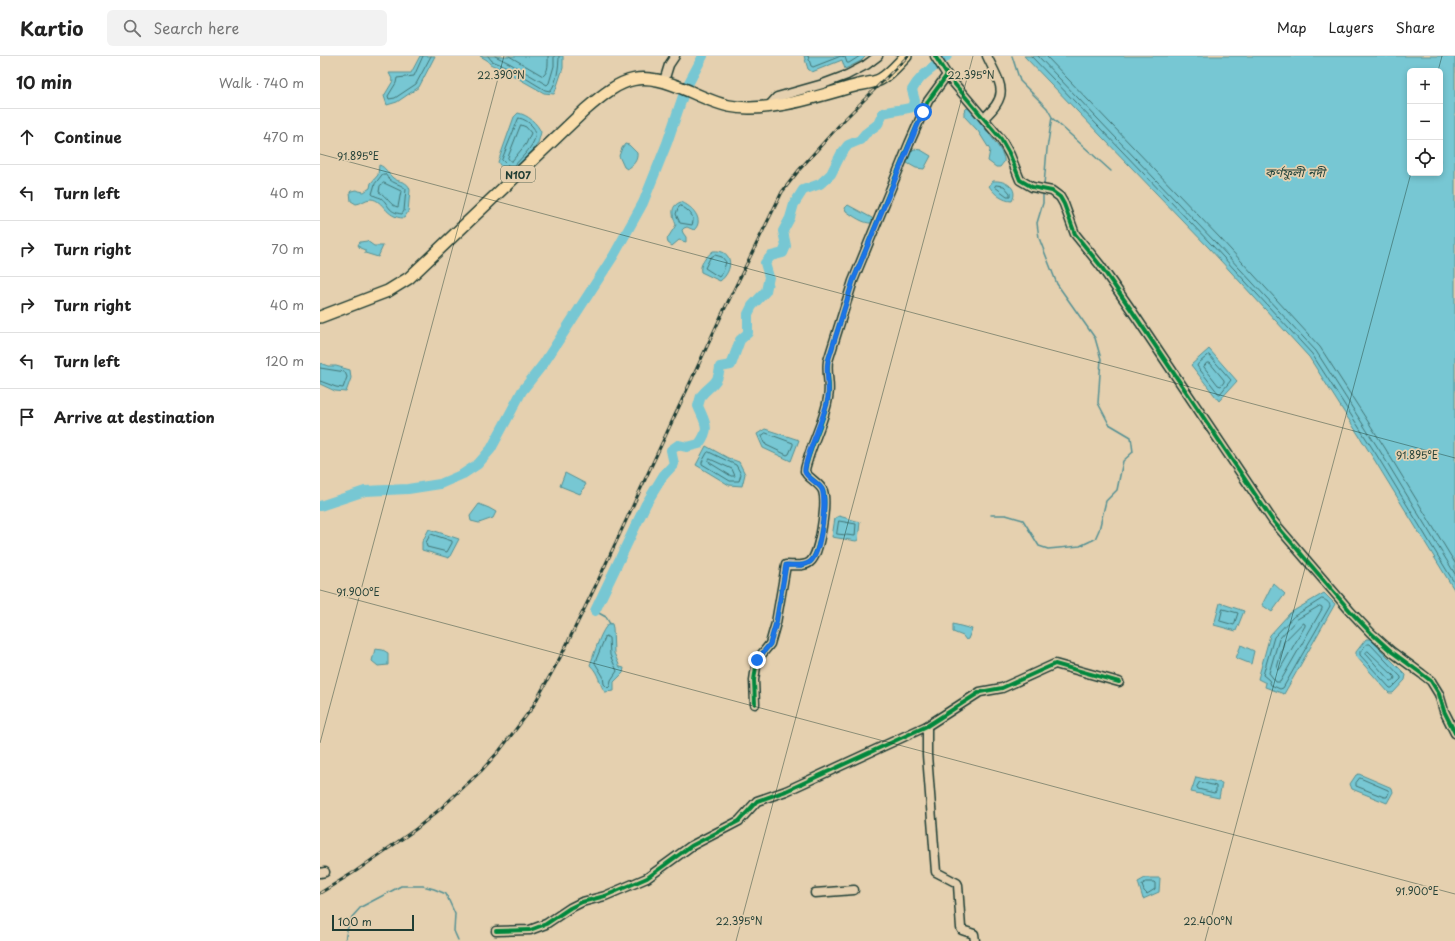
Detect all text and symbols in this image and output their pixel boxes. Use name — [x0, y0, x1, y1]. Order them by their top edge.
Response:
search box — [107, 10, 387, 46]
text: Kartio — [20, 14, 83, 42]
text: Search here — [153, 16, 239, 39]
icon: search — [121, 17, 143, 39]
text: Map — [1277, 17, 1307, 38]
text: Layers — [1329, 17, 1374, 38]
text: Share — [1396, 17, 1435, 38]
text: 22.390°N — [477, 67, 525, 82]
text: 22.395°N — [948, 67, 995, 82]
map controls — [1407, 68, 1443, 176]
button: + — [1407, 68, 1443, 104]
text: 10 min — [16, 69, 72, 95]
text: Walk · 740 m — [219, 73, 304, 92]
route start — [914, 103, 932, 121]
button: − — [1407, 104, 1443, 140]
text: Continue — [54, 125, 122, 148]
icon: ahead — [16, 126, 38, 148]
text: 470 m — [263, 127, 304, 146]
button: locate — [1407, 140, 1443, 176]
text: 91.895°E — [337, 148, 379, 163]
water label: কর্ণফুলী নদী — [1265, 163, 1328, 181]
road number: N107 — [501, 166, 535, 182]
text: Turn left — [54, 181, 120, 204]
icon: left — [16, 182, 38, 204]
text: 40 m — [270, 183, 304, 202]
text: Turn right — [54, 237, 131, 260]
icon: right — [16, 238, 38, 260]
text: 70 m — [271, 239, 304, 258]
text: Turn right — [54, 293, 131, 316]
icon: right — [16, 294, 38, 316]
text: 40 m — [270, 295, 304, 314]
text: Turn left — [54, 349, 120, 372]
icon: left — [16, 350, 38, 372]
text: 120 m — [265, 351, 304, 370]
text: Arrive at destination — [54, 405, 215, 428]
icon: arrive — [16, 406, 38, 428]
text: 91.895°E — [1396, 447, 1438, 462]
text: 91.900°E — [336, 584, 380, 599]
route end — [748, 651, 766, 669]
text: 91.900°E — [1395, 883, 1439, 898]
scale bar — [332, 913, 414, 932]
text: 100 m — [338, 913, 372, 930]
text: 22.395°N — [716, 913, 763, 928]
text: 22.400°N — [1183, 913, 1233, 928]

